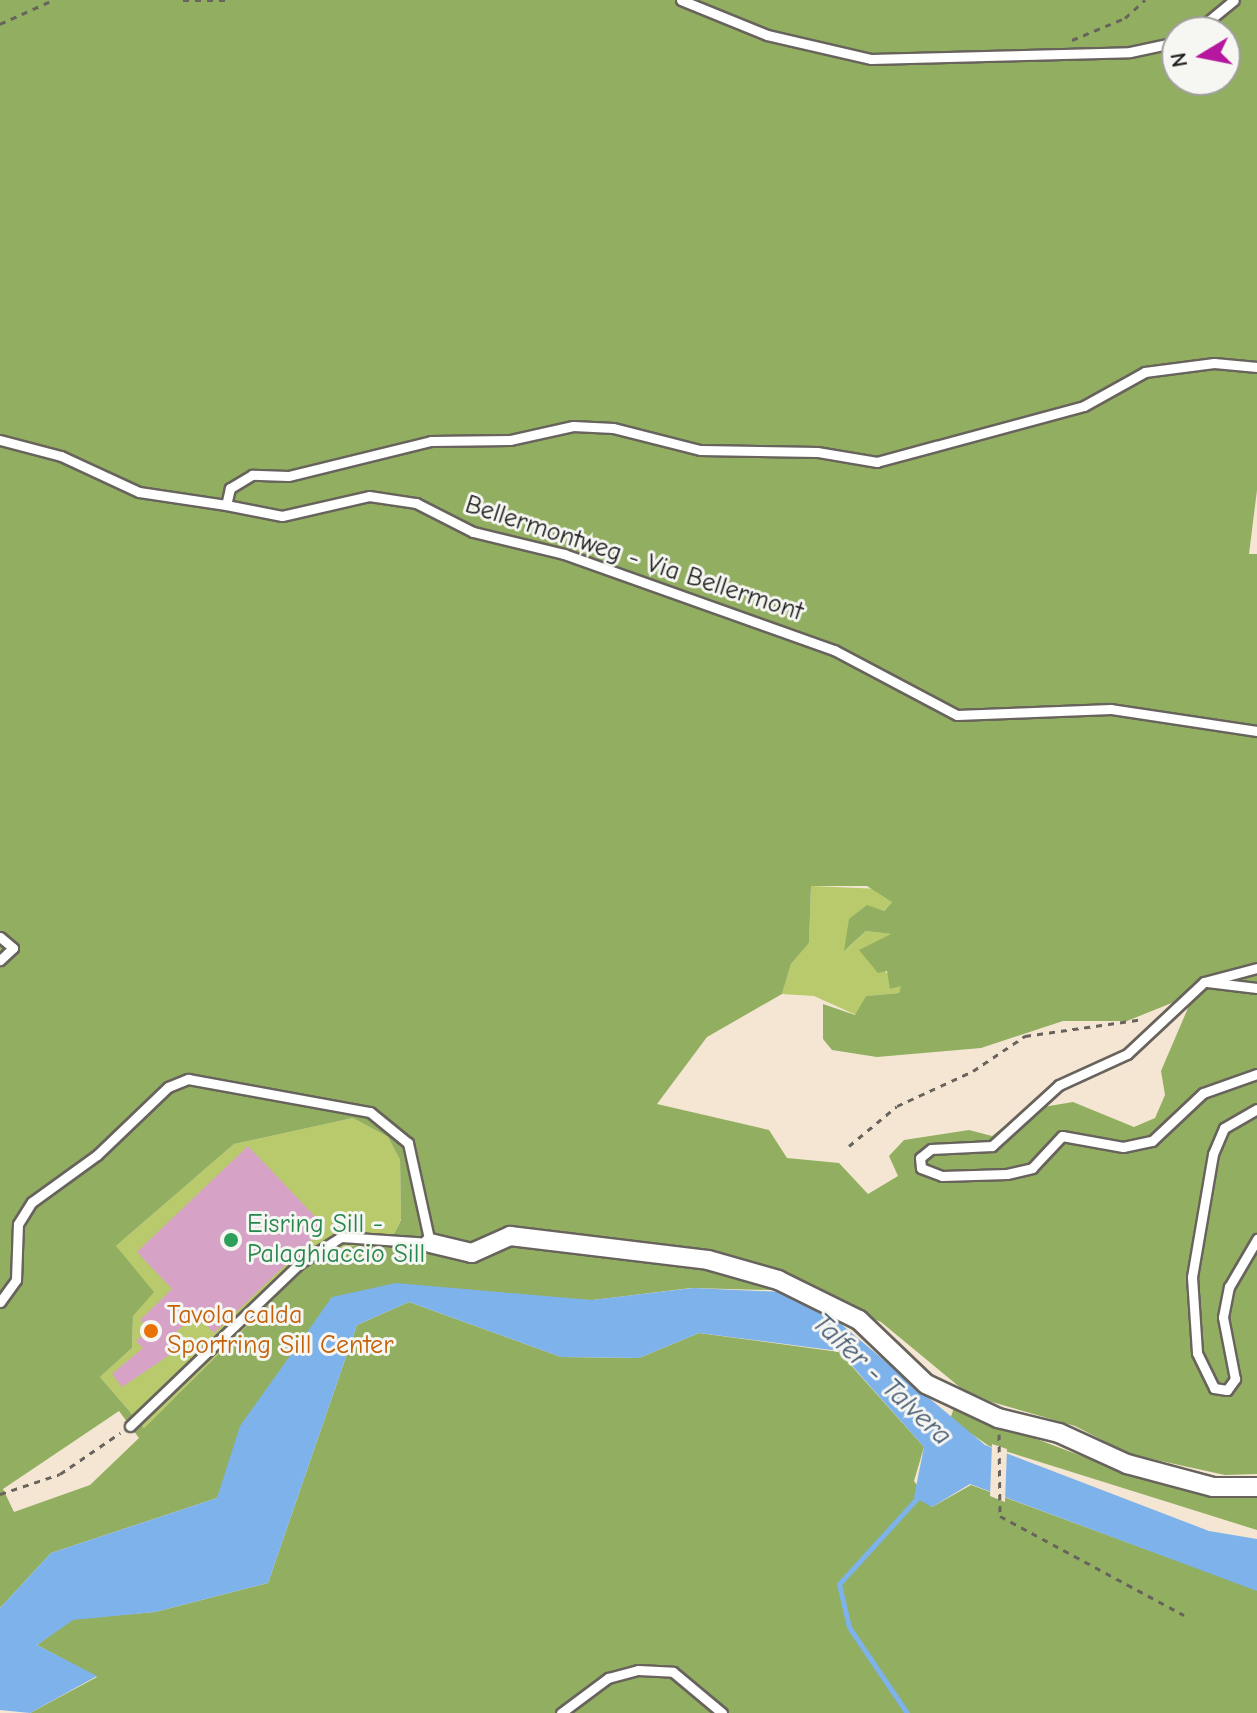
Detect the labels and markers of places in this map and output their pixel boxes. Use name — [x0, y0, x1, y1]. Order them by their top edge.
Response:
place label: Eisring Sill - Palaghiaccio Sill — [247, 1209, 425, 1270]
marker: Eisring Sill - Palaghiaccio Sill — [222, 1231, 240, 1249]
place label: Tavola calda Sportring Sill Center — [167, 1300, 393, 1362]
marker: Tavola calda Sportring Sill Center — [142, 1322, 160, 1340]

